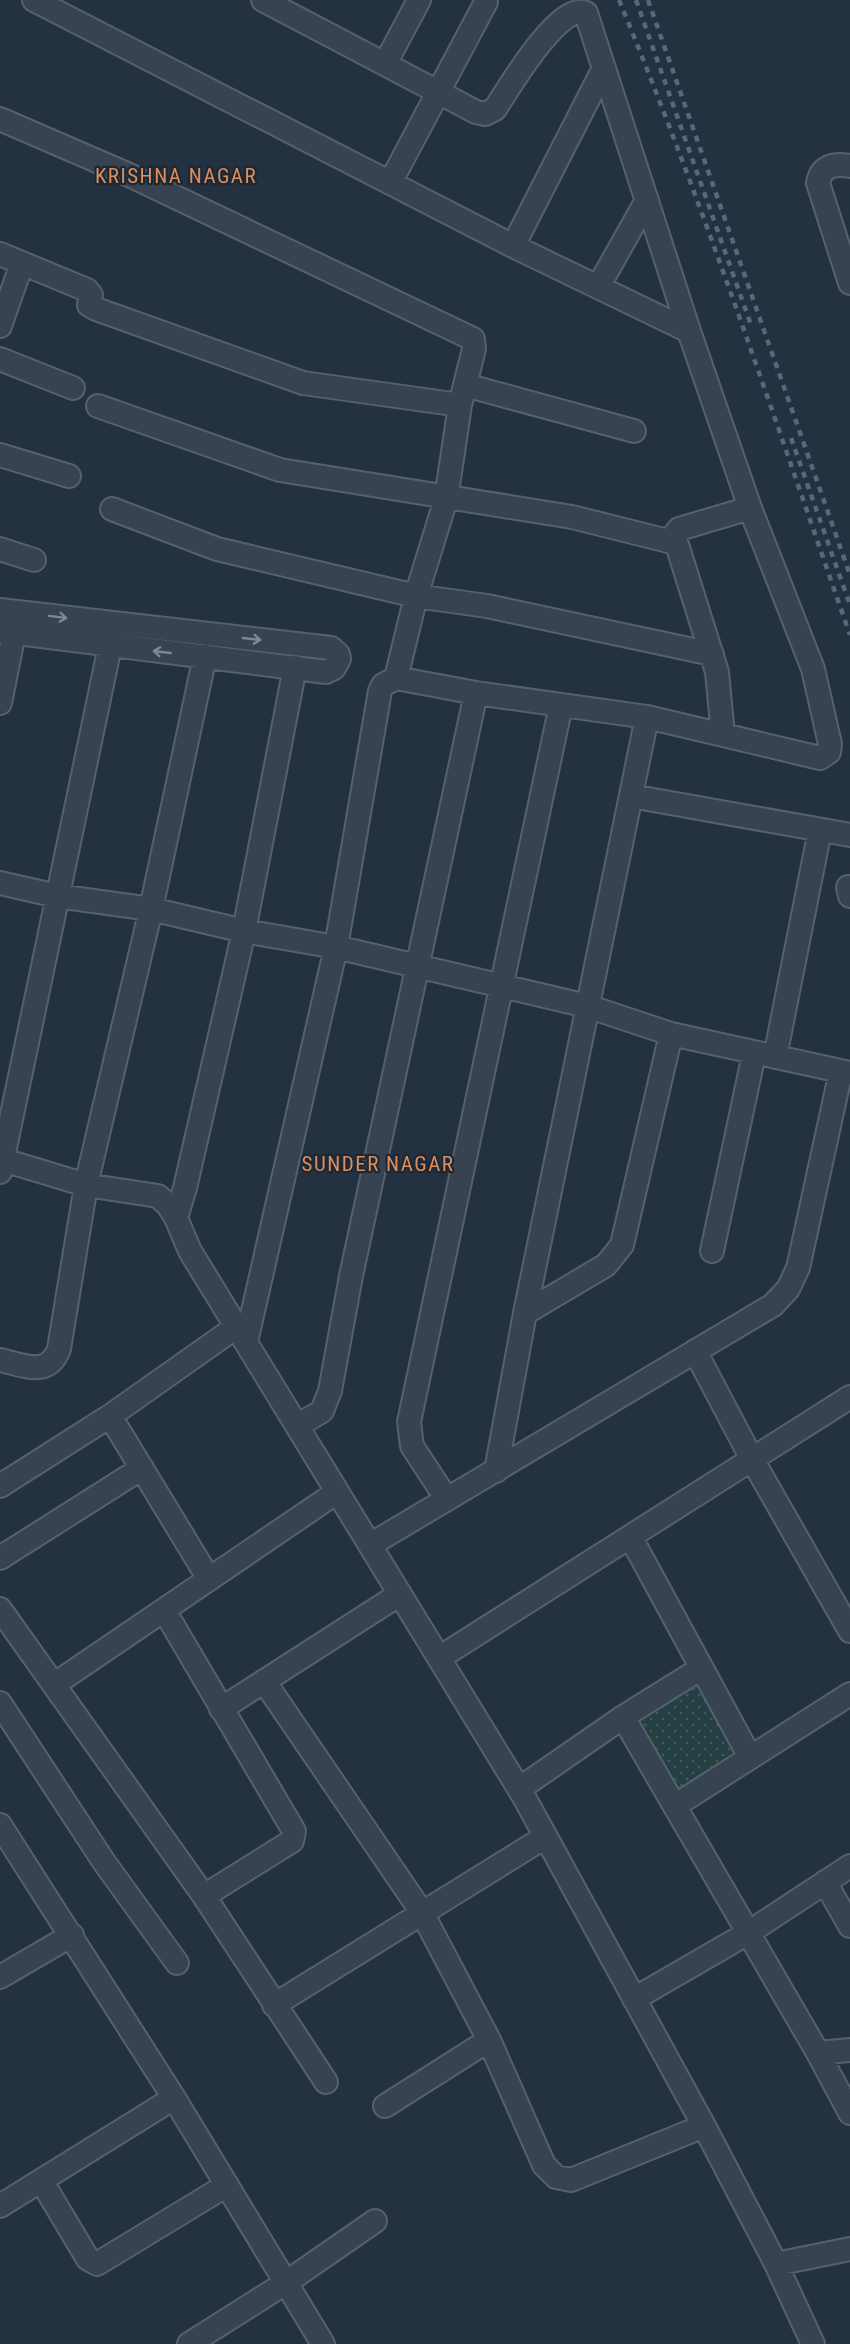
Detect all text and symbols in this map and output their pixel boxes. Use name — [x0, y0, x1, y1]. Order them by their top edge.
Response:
district label: KRISHNA NAGAR — [95, 164, 257, 188]
one-way arrow — [48, 611, 68, 622]
one-way arrow — [241, 634, 261, 645]
one-way arrow — [152, 646, 172, 657]
district label: SUNDER NAGAR — [302, 1152, 454, 1176]

